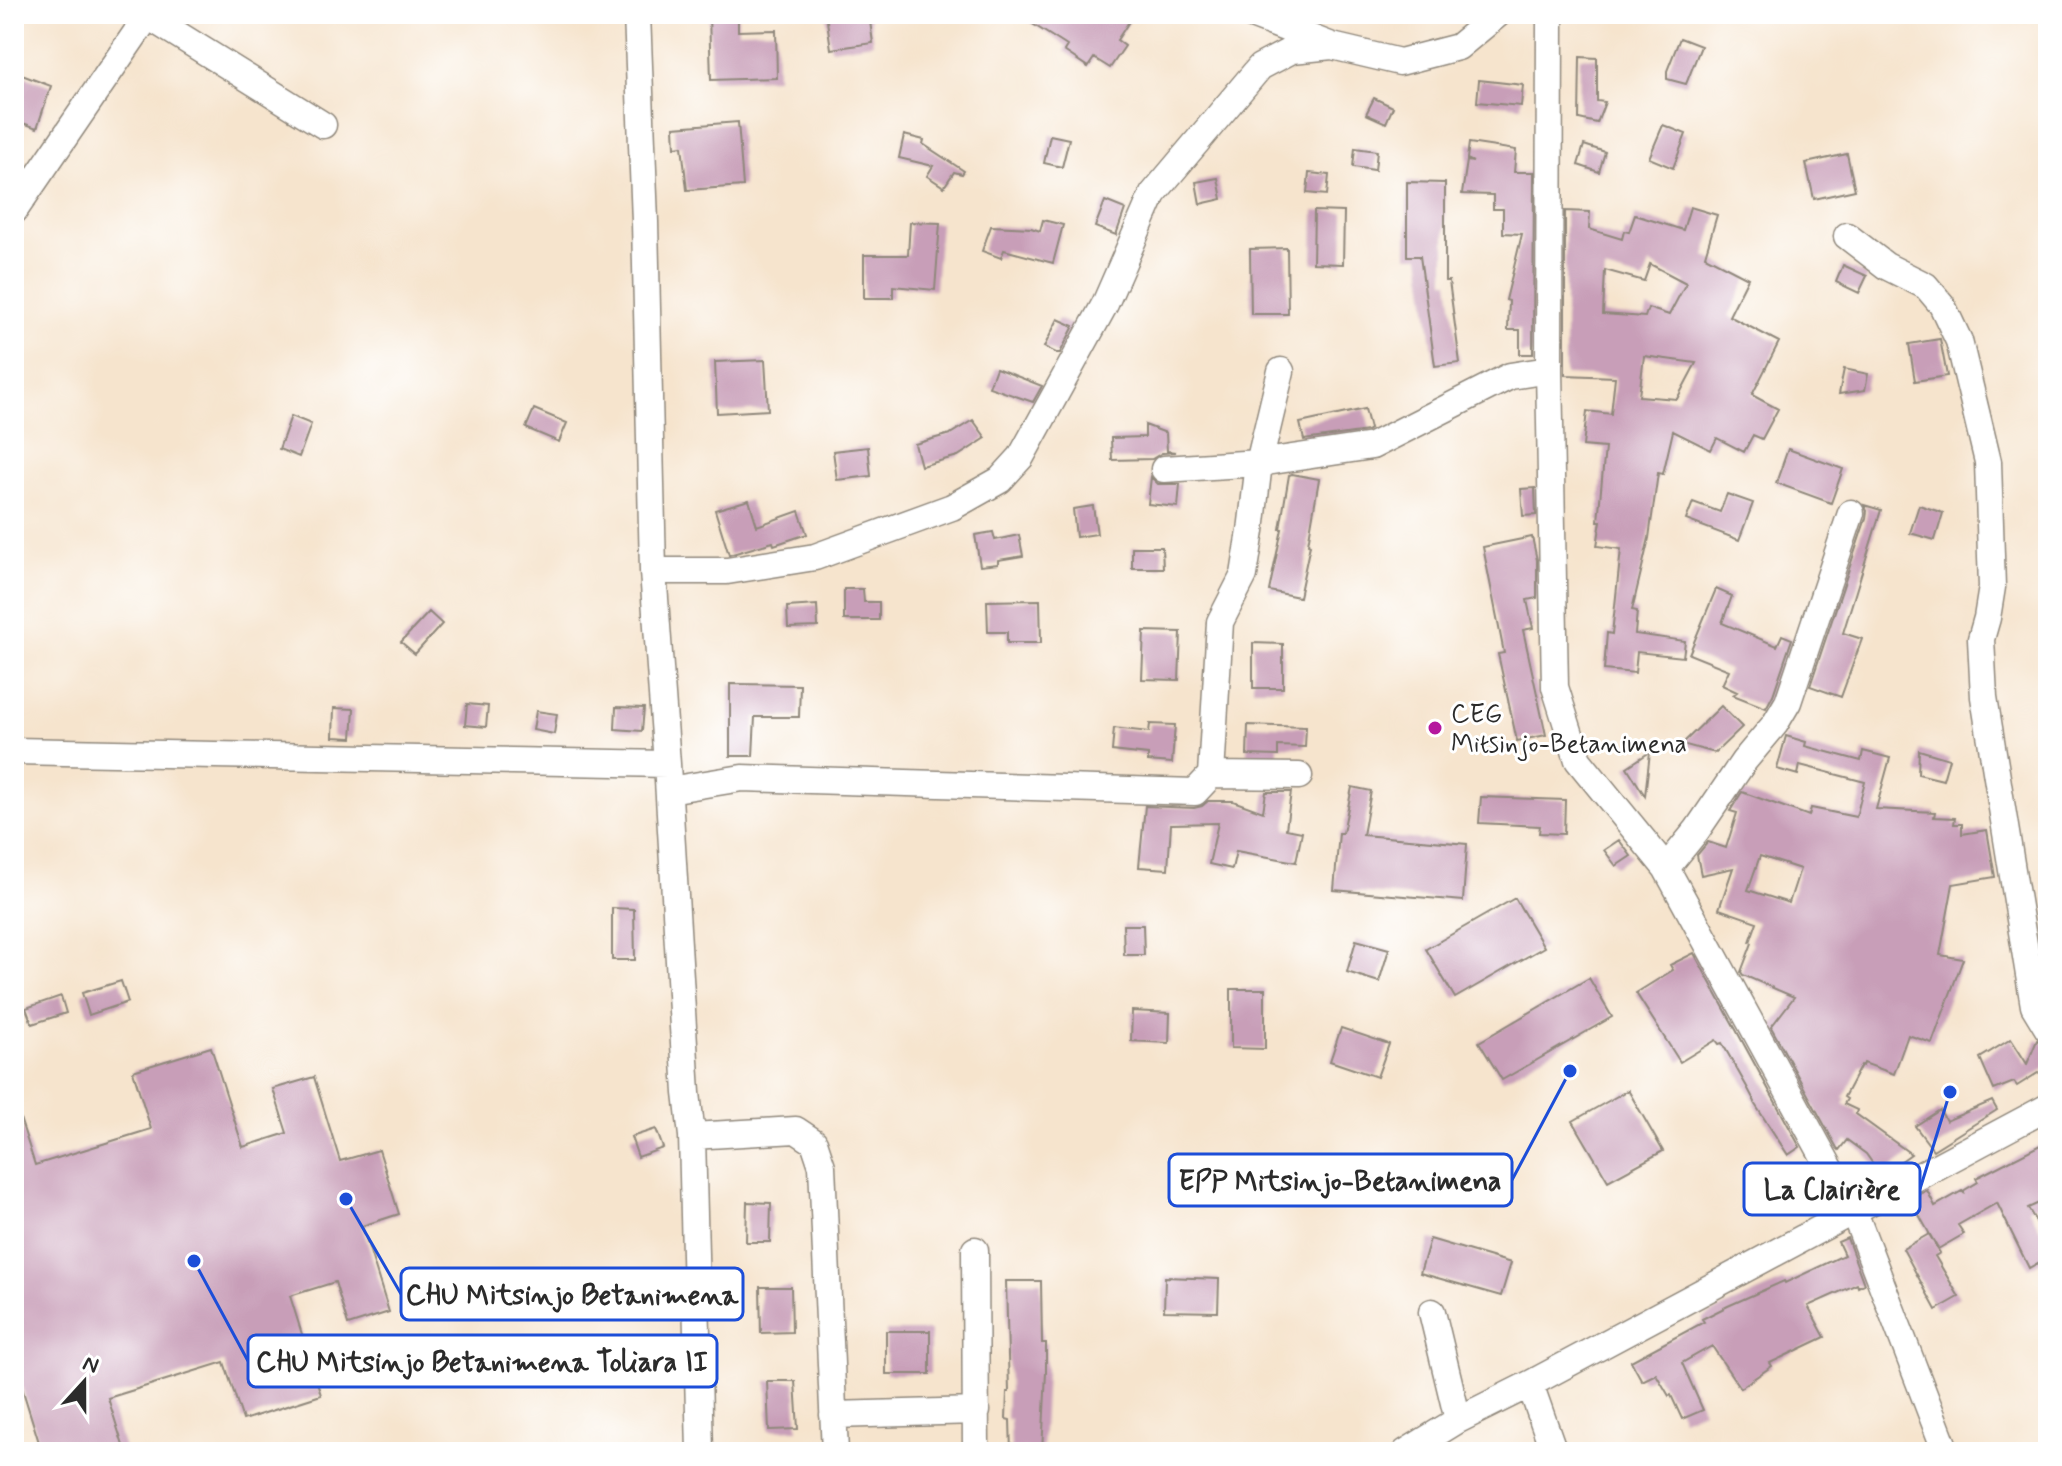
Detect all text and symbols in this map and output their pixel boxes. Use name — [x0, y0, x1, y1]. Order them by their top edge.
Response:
place label: CEG Mitsinjo-Betanimena — [1451, 698, 1687, 762]
marker: CEG Mitsinjo-Betanimena — [1426, 719, 1444, 737]
callout: EPP Mitsinjo-Betanimena — [1169, 1154, 1512, 1206]
callout: La Clairière — [1744, 1163, 1920, 1215]
text: EPP Mitsinjo-Betanimena — [1179, 1164, 1501, 1201]
text: La Clairière — [1764, 1173, 1900, 1210]
callout: CHU Mitsinjo Betanimena — [401, 1268, 743, 1320]
text: CHU Mitsinjo Betanimena — [406, 1278, 740, 1315]
callout: CHU Mitsinjo Betanimena Toliara II — [248, 1335, 717, 1387]
north arrow — [44, 1342, 124, 1422]
text: CHU Mitsinjo Betanimena Toliara II — [256, 1345, 708, 1382]
text: N — [79, 1349, 102, 1381]

